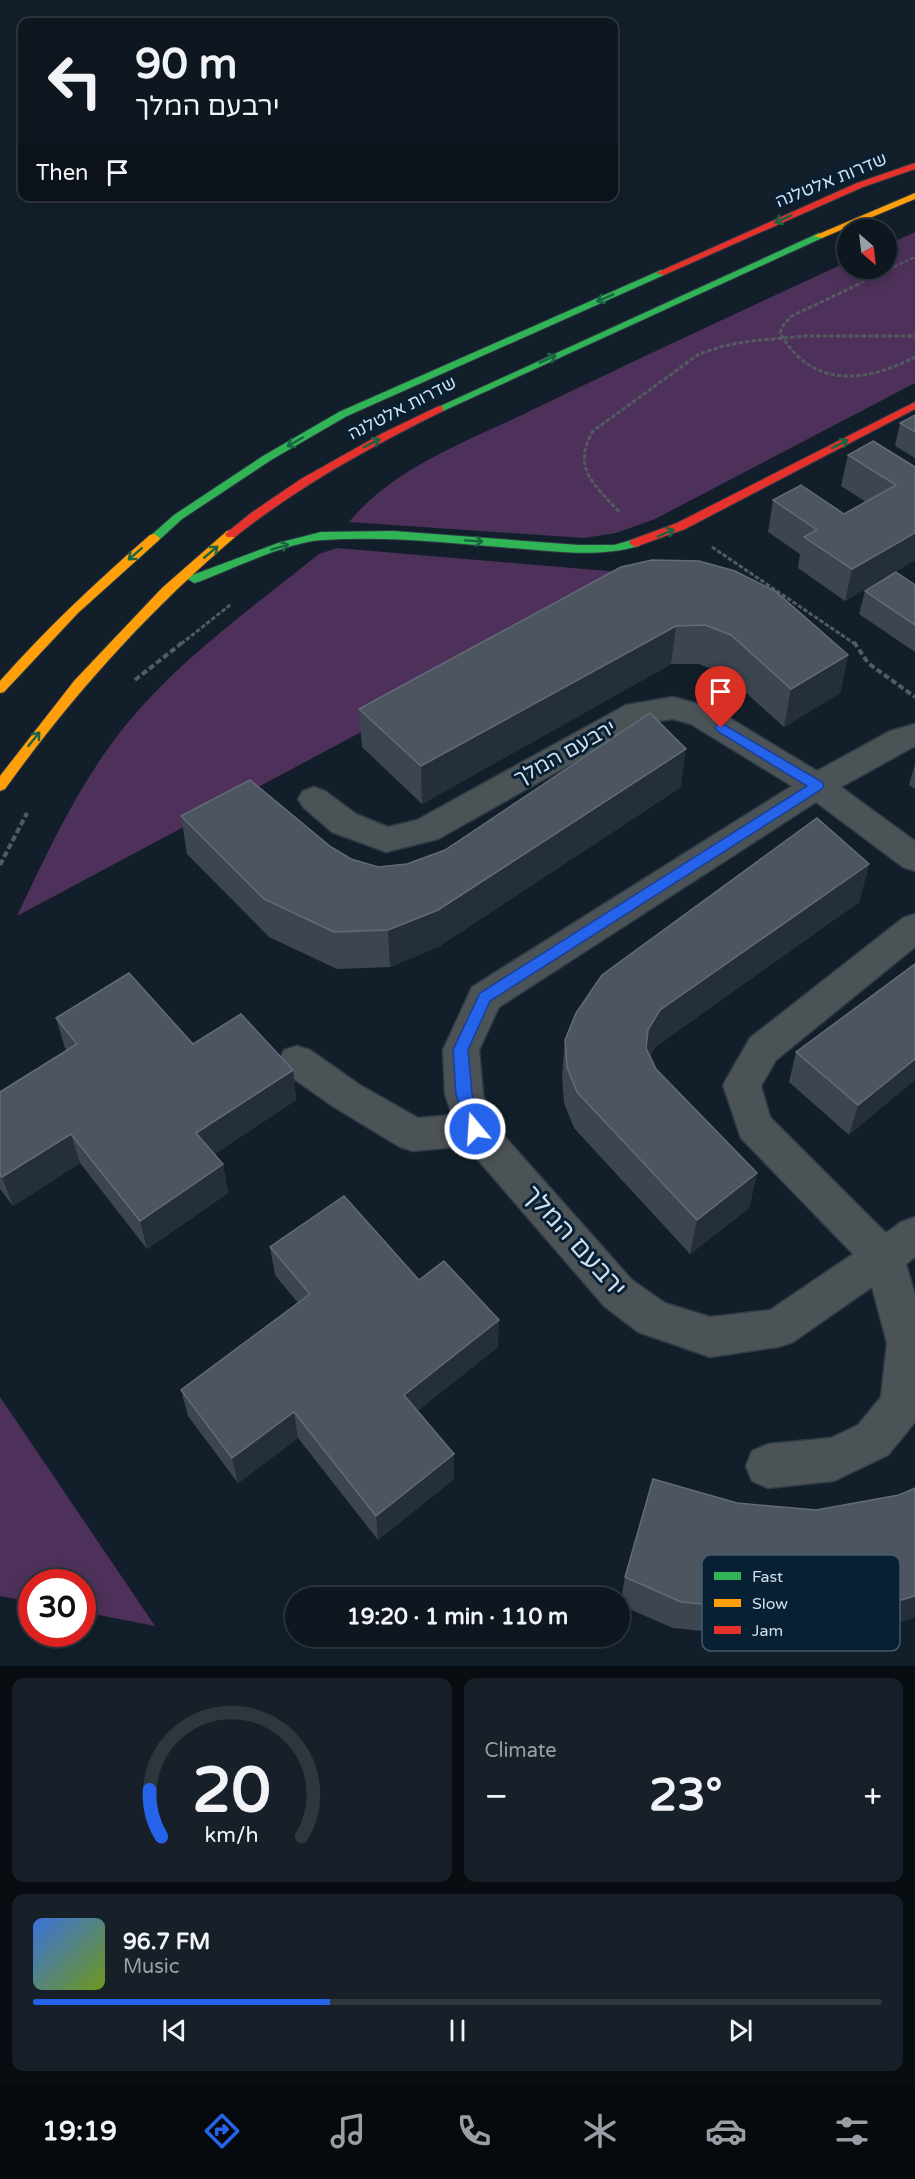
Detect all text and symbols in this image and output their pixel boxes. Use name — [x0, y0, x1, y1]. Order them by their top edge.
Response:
text: 90 m — [135, 39, 237, 90]
icon: left — [36, 42, 114, 120]
text: ירבעם המלך — [135, 90, 280, 123]
street label: שדרות אלטלנה — [772, 148, 890, 212]
icon: arrive — [101, 156, 134, 189]
text: Then — [36, 160, 89, 186]
one-way arrow — [774, 214, 792, 225]
north arrow — [837, 219, 897, 279]
map controls — [837, 219, 897, 279]
one-way arrow — [596, 293, 614, 304]
one-way arrow — [539, 353, 557, 364]
street label: שדרות אלטלנה — [344, 371, 460, 445]
one-way arrow — [287, 436, 304, 448]
one-way arrow — [363, 437, 381, 448]
one-way arrow — [830, 438, 848, 449]
one-way arrow — [656, 526, 675, 537]
one-way arrow — [463, 536, 483, 547]
one-way arrow — [270, 540, 289, 551]
one-way arrow — [203, 545, 219, 558]
one-way arrow — [128, 547, 143, 561]
pin — [695, 666, 746, 728]
icon: arrive — [704, 675, 737, 708]
street label: ירבעם המלך — [510, 715, 620, 791]
one-way arrow — [27, 731, 40, 747]
position arrow — [443, 1097, 507, 1161]
street label: ירבעם המלך — [517, 1179, 633, 1303]
legend — [702, 1555, 900, 1651]
text: Fast — [752, 1567, 783, 1587]
speed limit sign: 30 — [18, 1569, 96, 1647]
text: Slow — [752, 1594, 788, 1614]
text: 19:20 · 1 min · 110 m — [347, 1604, 568, 1630]
text: Jam — [752, 1621, 783, 1641]
text: Climate — [485, 1739, 557, 1763]
text: 20 — [193, 1754, 271, 1829]
text: 23° — [649, 1769, 722, 1823]
text: − — [485, 1777, 508, 1816]
text: + — [863, 1777, 882, 1816]
text: km/h — [205, 1822, 259, 1848]
text: 96.7 FM — [123, 1929, 210, 1955]
text: Music — [123, 1955, 179, 1979]
icon: previous — [158, 2014, 191, 2047]
icon: pause — [441, 2014, 474, 2047]
icon: next — [724, 2014, 757, 2047]
icon: directions — [201, 2110, 243, 2152]
icon: music — [327, 2110, 369, 2152]
icon: phone — [453, 2110, 495, 2152]
icon: climate — [579, 2110, 621, 2152]
icon: car — [705, 2110, 747, 2152]
icon: filters — [831, 2110, 873, 2152]
text: 19:19 — [42, 2115, 117, 2148]

